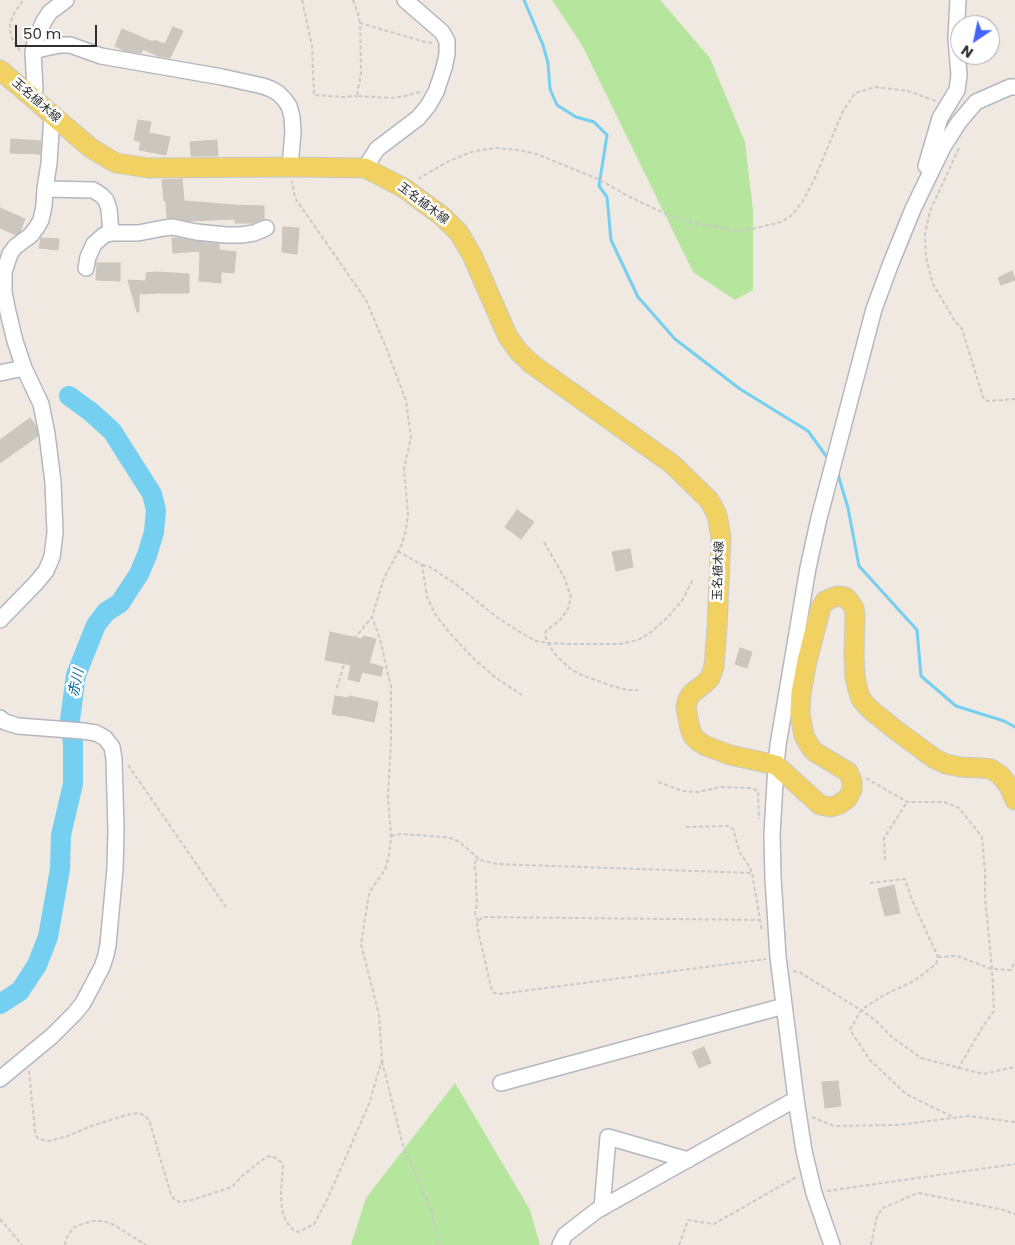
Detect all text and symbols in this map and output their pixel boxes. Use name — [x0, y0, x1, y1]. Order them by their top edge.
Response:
scale bar — [18, 15, 100, 47]
north arrow — [950, 15, 1000, 65]
text: 50 m — [23, 23, 61, 44]
text: N — [957, 40, 977, 63]
street label: 玉名植木線 — [9, 76, 63, 126]
street label: 玉名植木線 — [395, 180, 451, 228]
street label: 玉名植木線 — [711, 541, 727, 601]
water label: 赤川 — [66, 668, 88, 698]

